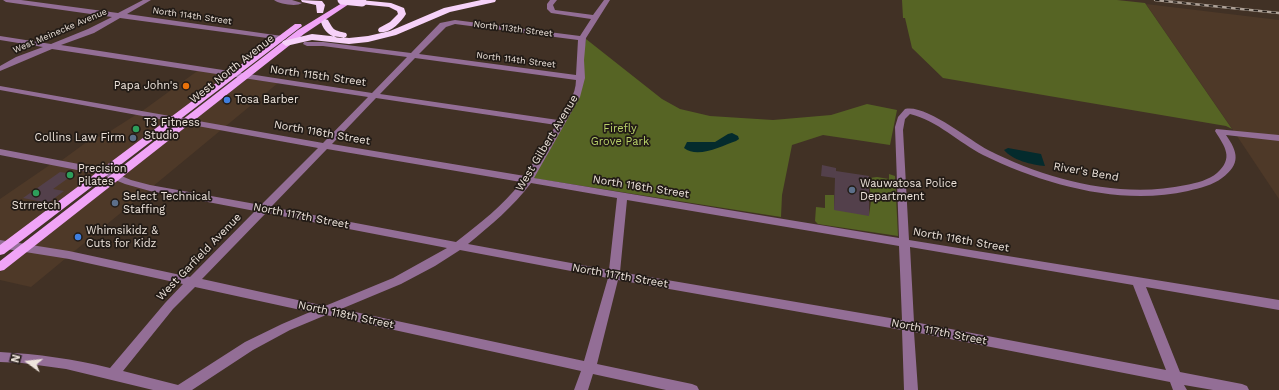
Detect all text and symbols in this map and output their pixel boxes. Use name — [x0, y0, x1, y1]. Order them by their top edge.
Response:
street label: North 114th Street — [152, 5, 232, 27]
street label: West Meinecke Avenue — [11, 6, 109, 56]
street label: North 113th Street — [473, 19, 553, 39]
street label: West North Avenue — [187, 32, 277, 106]
street label: North 114th Street — [476, 50, 556, 70]
street label: North 115th Street — [269, 63, 367, 89]
place label: Papa John's — [114, 79, 178, 93]
marker: Papa John's — [181, 81, 191, 91]
place label: Tosa Barber — [235, 93, 298, 107]
street label: West Gilbert Avenue — [513, 93, 581, 193]
marker: Tosa Barber — [222, 95, 232, 105]
place label: T3 Fitness Studio — [144, 116, 200, 142]
street label: North 116th Street — [273, 118, 371, 148]
park label: Firefly Grove Park — [591, 122, 649, 148]
marker: T3 Fitness Studio — [131, 124, 141, 134]
place label: Collins Law Firm — [35, 131, 125, 145]
marker: Collins Law Firm — [128, 133, 138, 143]
street label: River's Bend — [1052, 160, 1120, 184]
place label: Precision Pilates — [78, 162, 127, 188]
marker: Precision Pilates — [65, 170, 75, 180]
street label: North 116th Street — [592, 173, 690, 201]
place label: Wauwatosa Police Department — [860, 177, 957, 203]
marker: Wauwatosa Police Department — [847, 185, 857, 195]
marker: Strrretch — [31, 188, 41, 198]
place label: Select Technical Staffing — [123, 190, 211, 216]
marker: Select Technical Staffing — [110, 198, 120, 208]
place label: Strrretch — [12, 199, 60, 213]
street label: North 117th Street — [252, 200, 350, 232]
street label: West Garfield Avenue — [154, 211, 244, 303]
place label: Whimsikidz & Cuts for Kidz — [86, 224, 158, 250]
street label: North 116th Street — [912, 225, 1010, 255]
marker: Whimsikidz & Cuts for Kidz — [73, 232, 83, 242]
street label: North 117th Street — [571, 261, 669, 291]
street label: North 118th Street — [297, 298, 395, 332]
street label: North 117th Street — [890, 316, 988, 348]
north arrow — [8, 342, 48, 382]
text: N — [9, 353, 23, 364]

